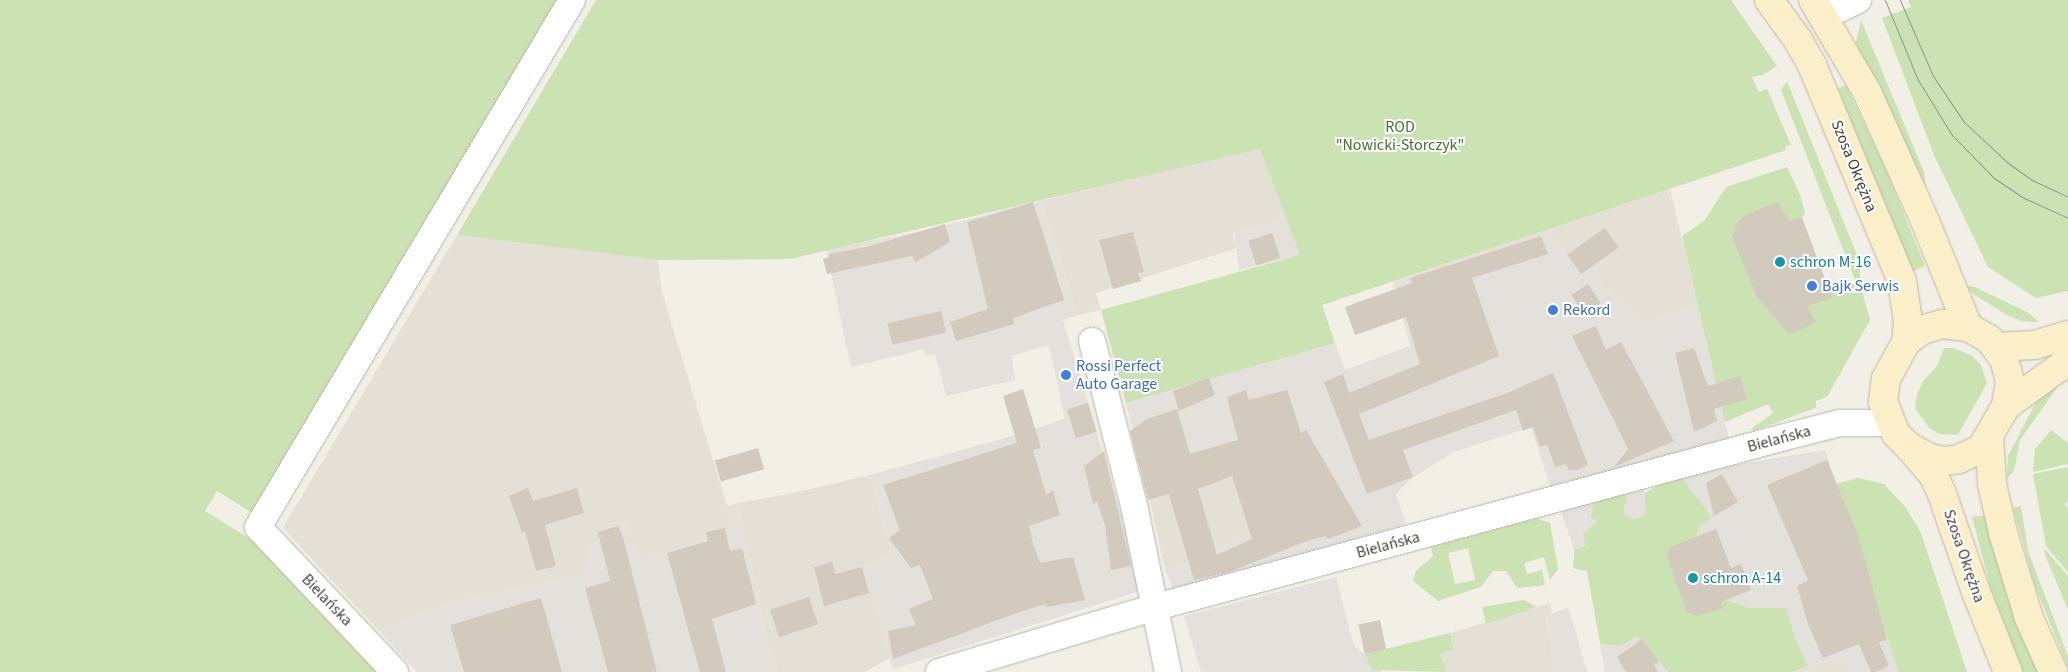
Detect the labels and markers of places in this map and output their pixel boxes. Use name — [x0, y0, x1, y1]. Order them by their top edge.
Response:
place label: schron M-16 — [1790, 252, 1871, 272]
marker: schron M-16 — [1774, 256, 1786, 268]
place label: Bajk Serwis — [1822, 276, 1899, 296]
marker: Bajk Serwis — [1806, 280, 1818, 292]
place label: Rekord — [1563, 300, 1610, 320]
marker: Rekord — [1547, 304, 1559, 316]
place label: Rossi Perfect Auto Garage — [1076, 356, 1161, 394]
marker: Rossi Perfect Auto Garage — [1060, 369, 1072, 381]
place label: schron A-14 — [1703, 568, 1781, 588]
marker: schron A-14 — [1687, 572, 1699, 584]

